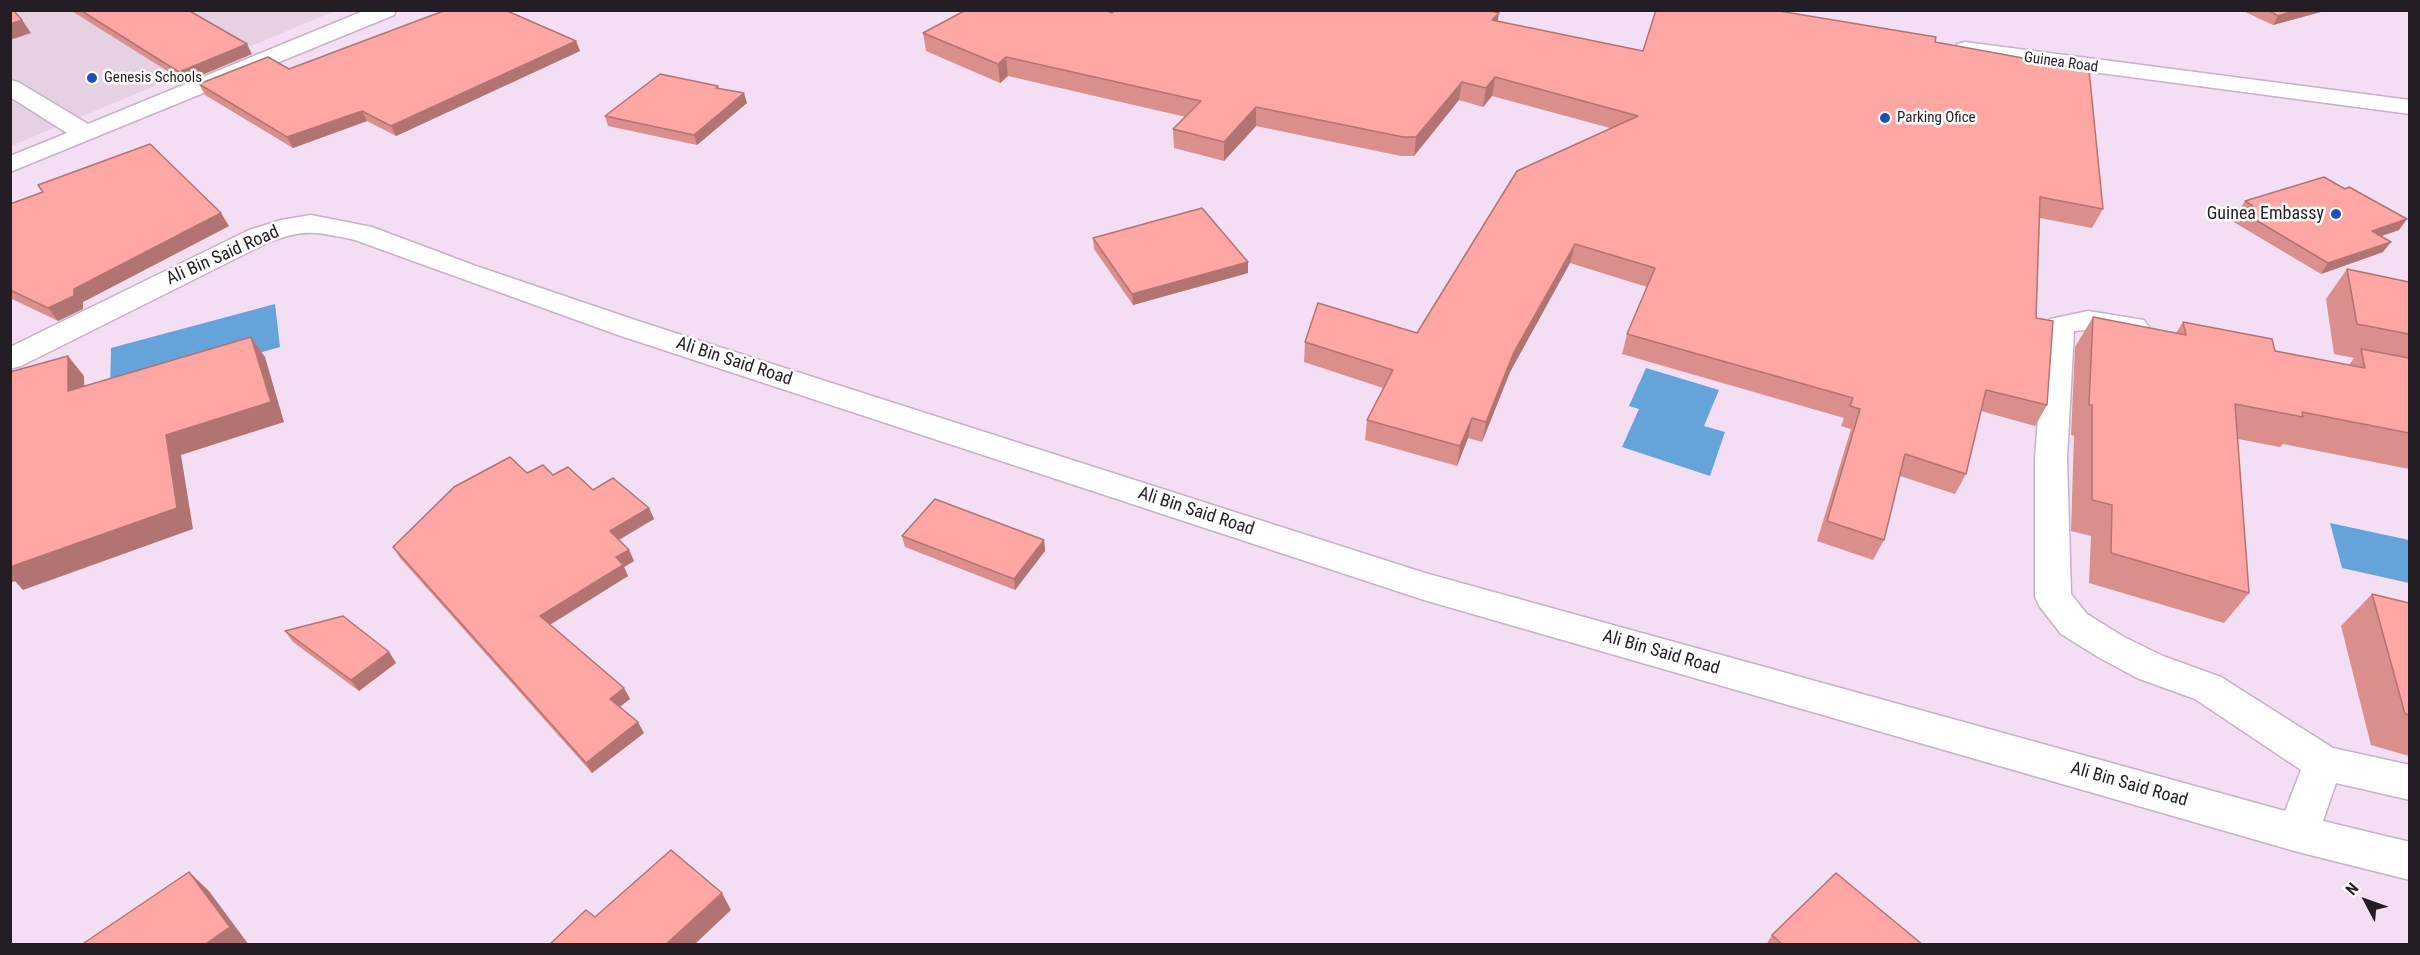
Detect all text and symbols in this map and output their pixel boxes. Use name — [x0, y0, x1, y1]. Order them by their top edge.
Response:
street label: Guinea Road — [2023, 49, 2099, 77]
place label: Genesis Schools — [104, 69, 202, 87]
marker: Genesis Schools — [85, 71, 99, 85]
place label: Parking Ofice — [1897, 109, 1976, 127]
marker: Parking Ofice — [1878, 111, 1892, 125]
place label: Guinea Embassy — [2207, 203, 2324, 225]
marker: Guinea Embassy — [2329, 207, 2343, 221]
street label: Ali Bin Said Road — [163, 222, 283, 290]
street label: Ali Bin Said Road — [673, 333, 795, 391]
street label: Ali Bin Said Road — [1135, 483, 1257, 541]
street label: Ali Bin Said Road — [1600, 626, 1722, 680]
street label: Ali Bin Said Road — [2068, 758, 2190, 812]
north arrow — [2336, 871, 2396, 931]
text: N — [2342, 879, 2362, 899]

